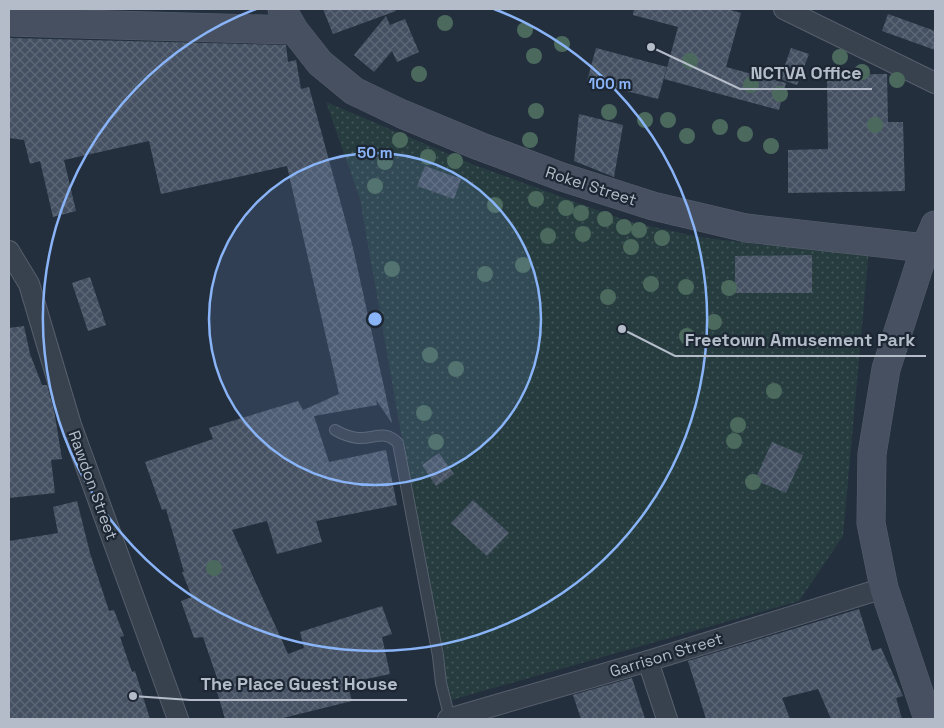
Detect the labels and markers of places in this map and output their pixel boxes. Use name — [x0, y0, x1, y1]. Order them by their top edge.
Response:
callout: NCTVA Office — [740, 56, 872, 89]
centre of rings — [366, 310, 384, 328]
callout: Freetown Amusement Park — [675, 323, 926, 356]
callout: The Place Guest House — [190, 667, 407, 700]

